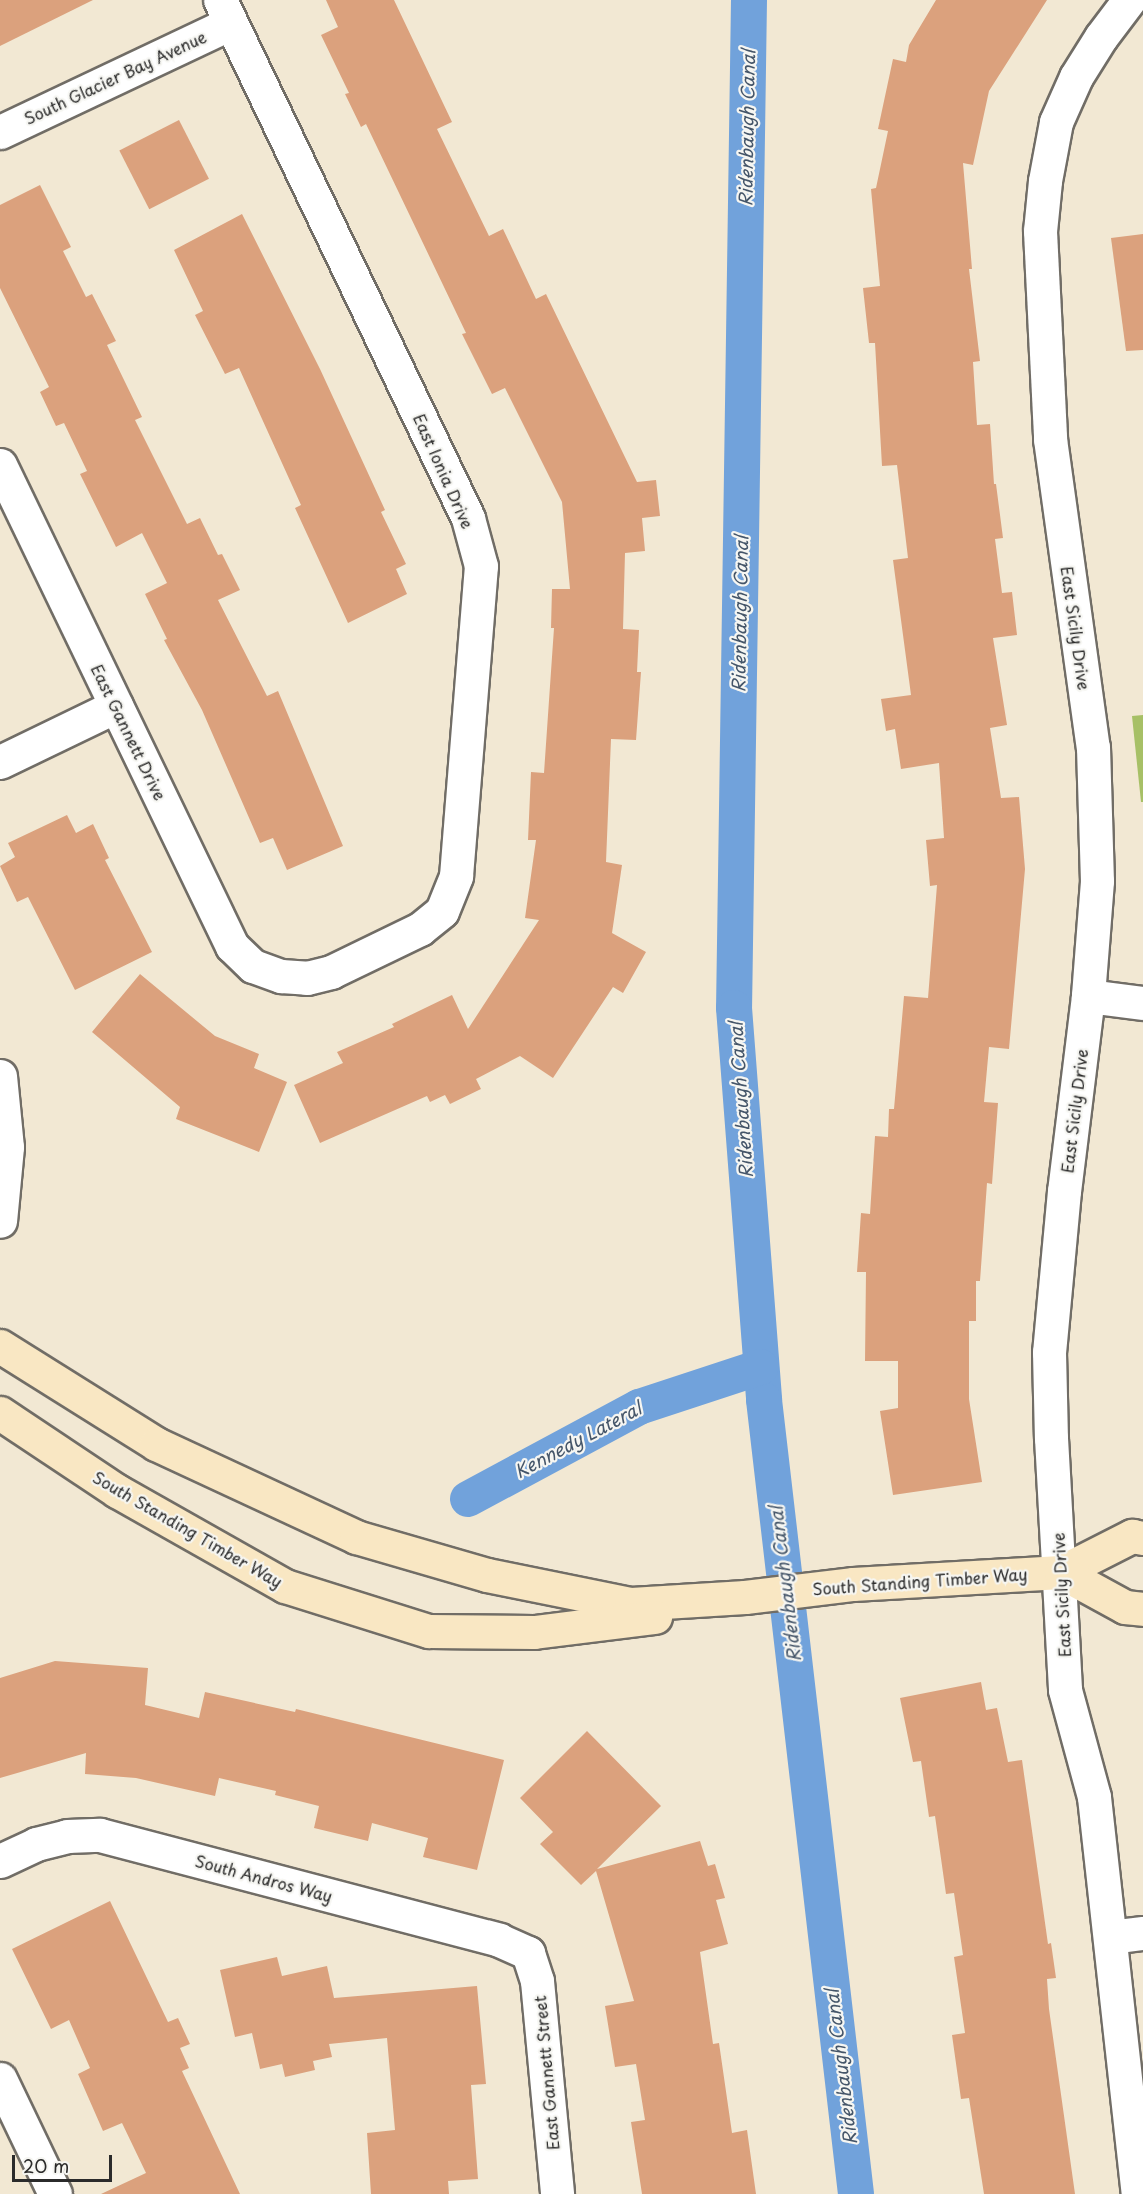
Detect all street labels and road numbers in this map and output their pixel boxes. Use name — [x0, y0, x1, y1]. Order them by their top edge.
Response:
street label: South Glacier Bay Avenue — [21, 26, 209, 128]
street label: East Ionia Drive — [410, 411, 478, 531]
street label: East Sicily Drive — [1058, 565, 1094, 691]
street label: East Gannett Drive — [88, 661, 170, 803]
street label: East Sicily Drive — [1057, 1048, 1091, 1174]
street label: South Standing Timber Way — [89, 1466, 287, 1592]
street label: East Sicily Drive — [1048, 1532, 1074, 1658]
street label: South Standing Timber Way — [811, 1564, 1029, 1598]
street label: South Andros Way — [192, 1850, 336, 1906]
street label: East Gannett Street — [530, 1994, 562, 2152]

